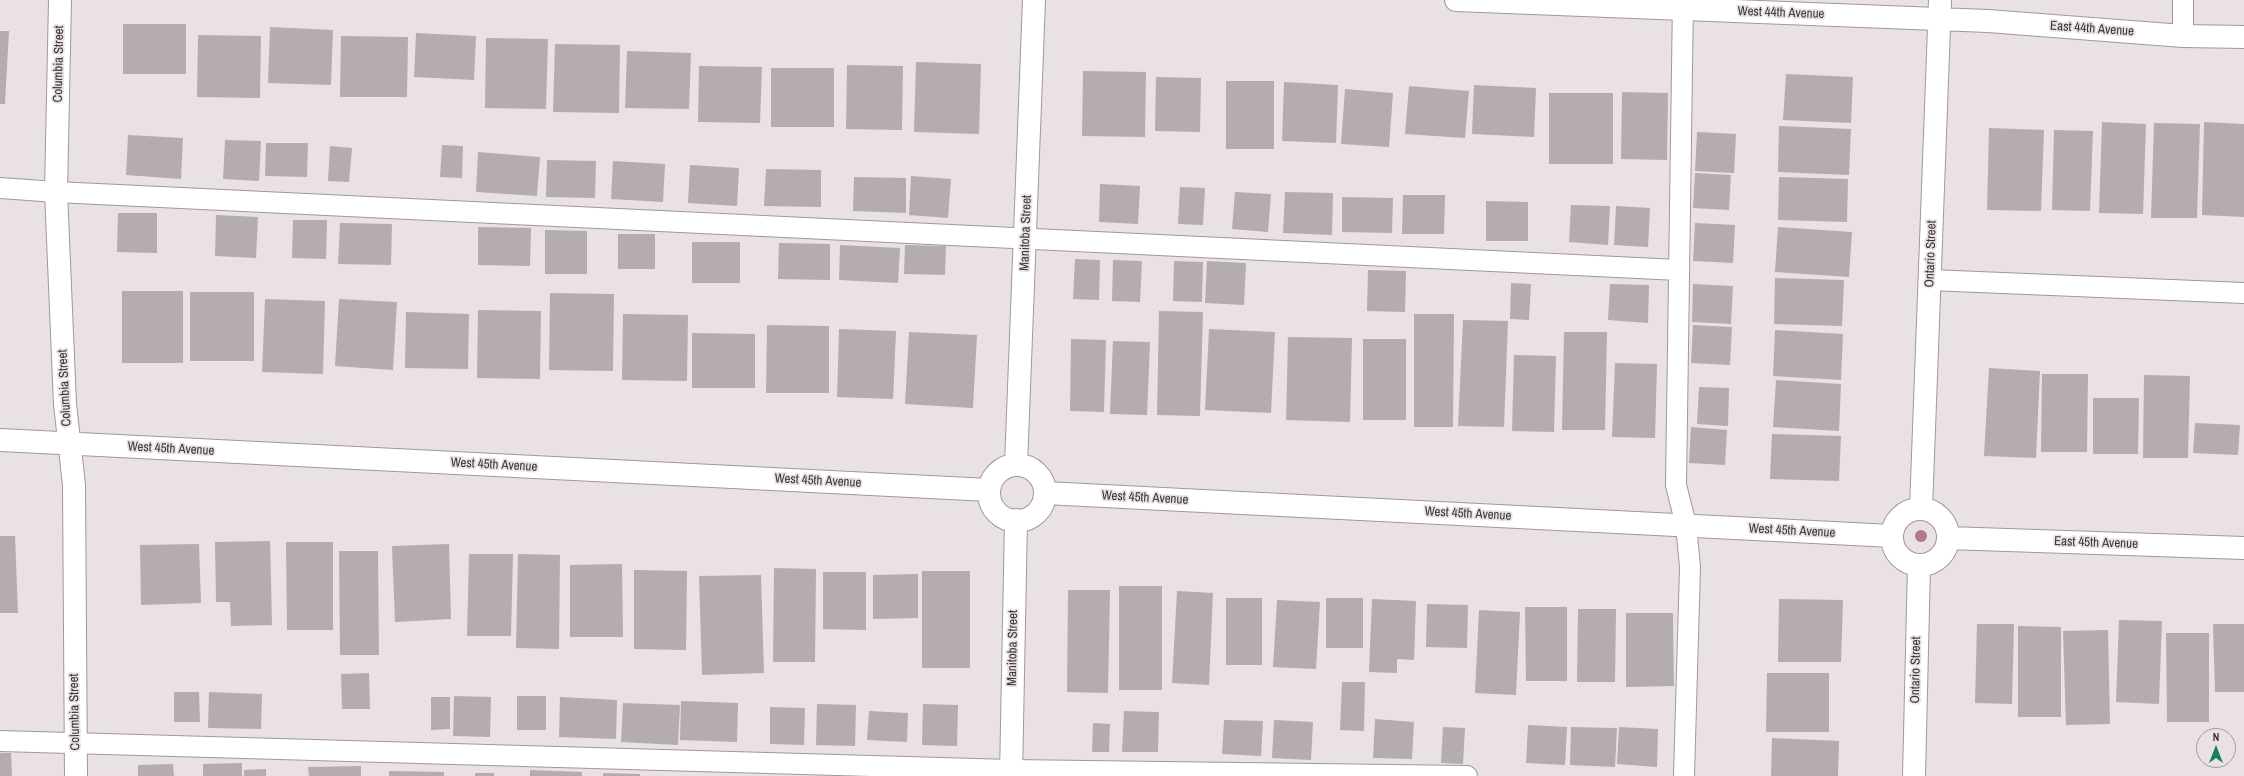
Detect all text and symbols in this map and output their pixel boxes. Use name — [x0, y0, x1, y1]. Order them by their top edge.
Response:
street label: West 44th Avenue — [1737, 4, 1825, 22]
street label: East 44th Avenue — [2050, 18, 2134, 40]
street label: Columbia Street — [51, 25, 67, 103]
street label: Manitoba Street — [1017, 195, 1035, 271]
street label: Ontario Street — [1922, 220, 1940, 288]
street label: Columbia Street — [55, 349, 75, 427]
street label: West 45th Avenue — [127, 439, 215, 459]
street label: West 45th Avenue — [450, 455, 538, 475]
street label: West 45th Avenue — [774, 471, 862, 491]
street label: West 45th Avenue — [1101, 488, 1189, 508]
street label: West 45th Avenue — [1424, 504, 1512, 524]
street label: West 45th Avenue — [1748, 521, 1836, 541]
street label: East 45th Avenue — [2054, 534, 2138, 552]
street label: Manitoba Street — [1005, 610, 1021, 686]
street label: Ontario Street — [1908, 636, 1924, 704]
street label: Columbia Street — [67, 673, 83, 751]
north arrow — [2196, 728, 2236, 768]
text: N — [2213, 730, 2219, 744]

